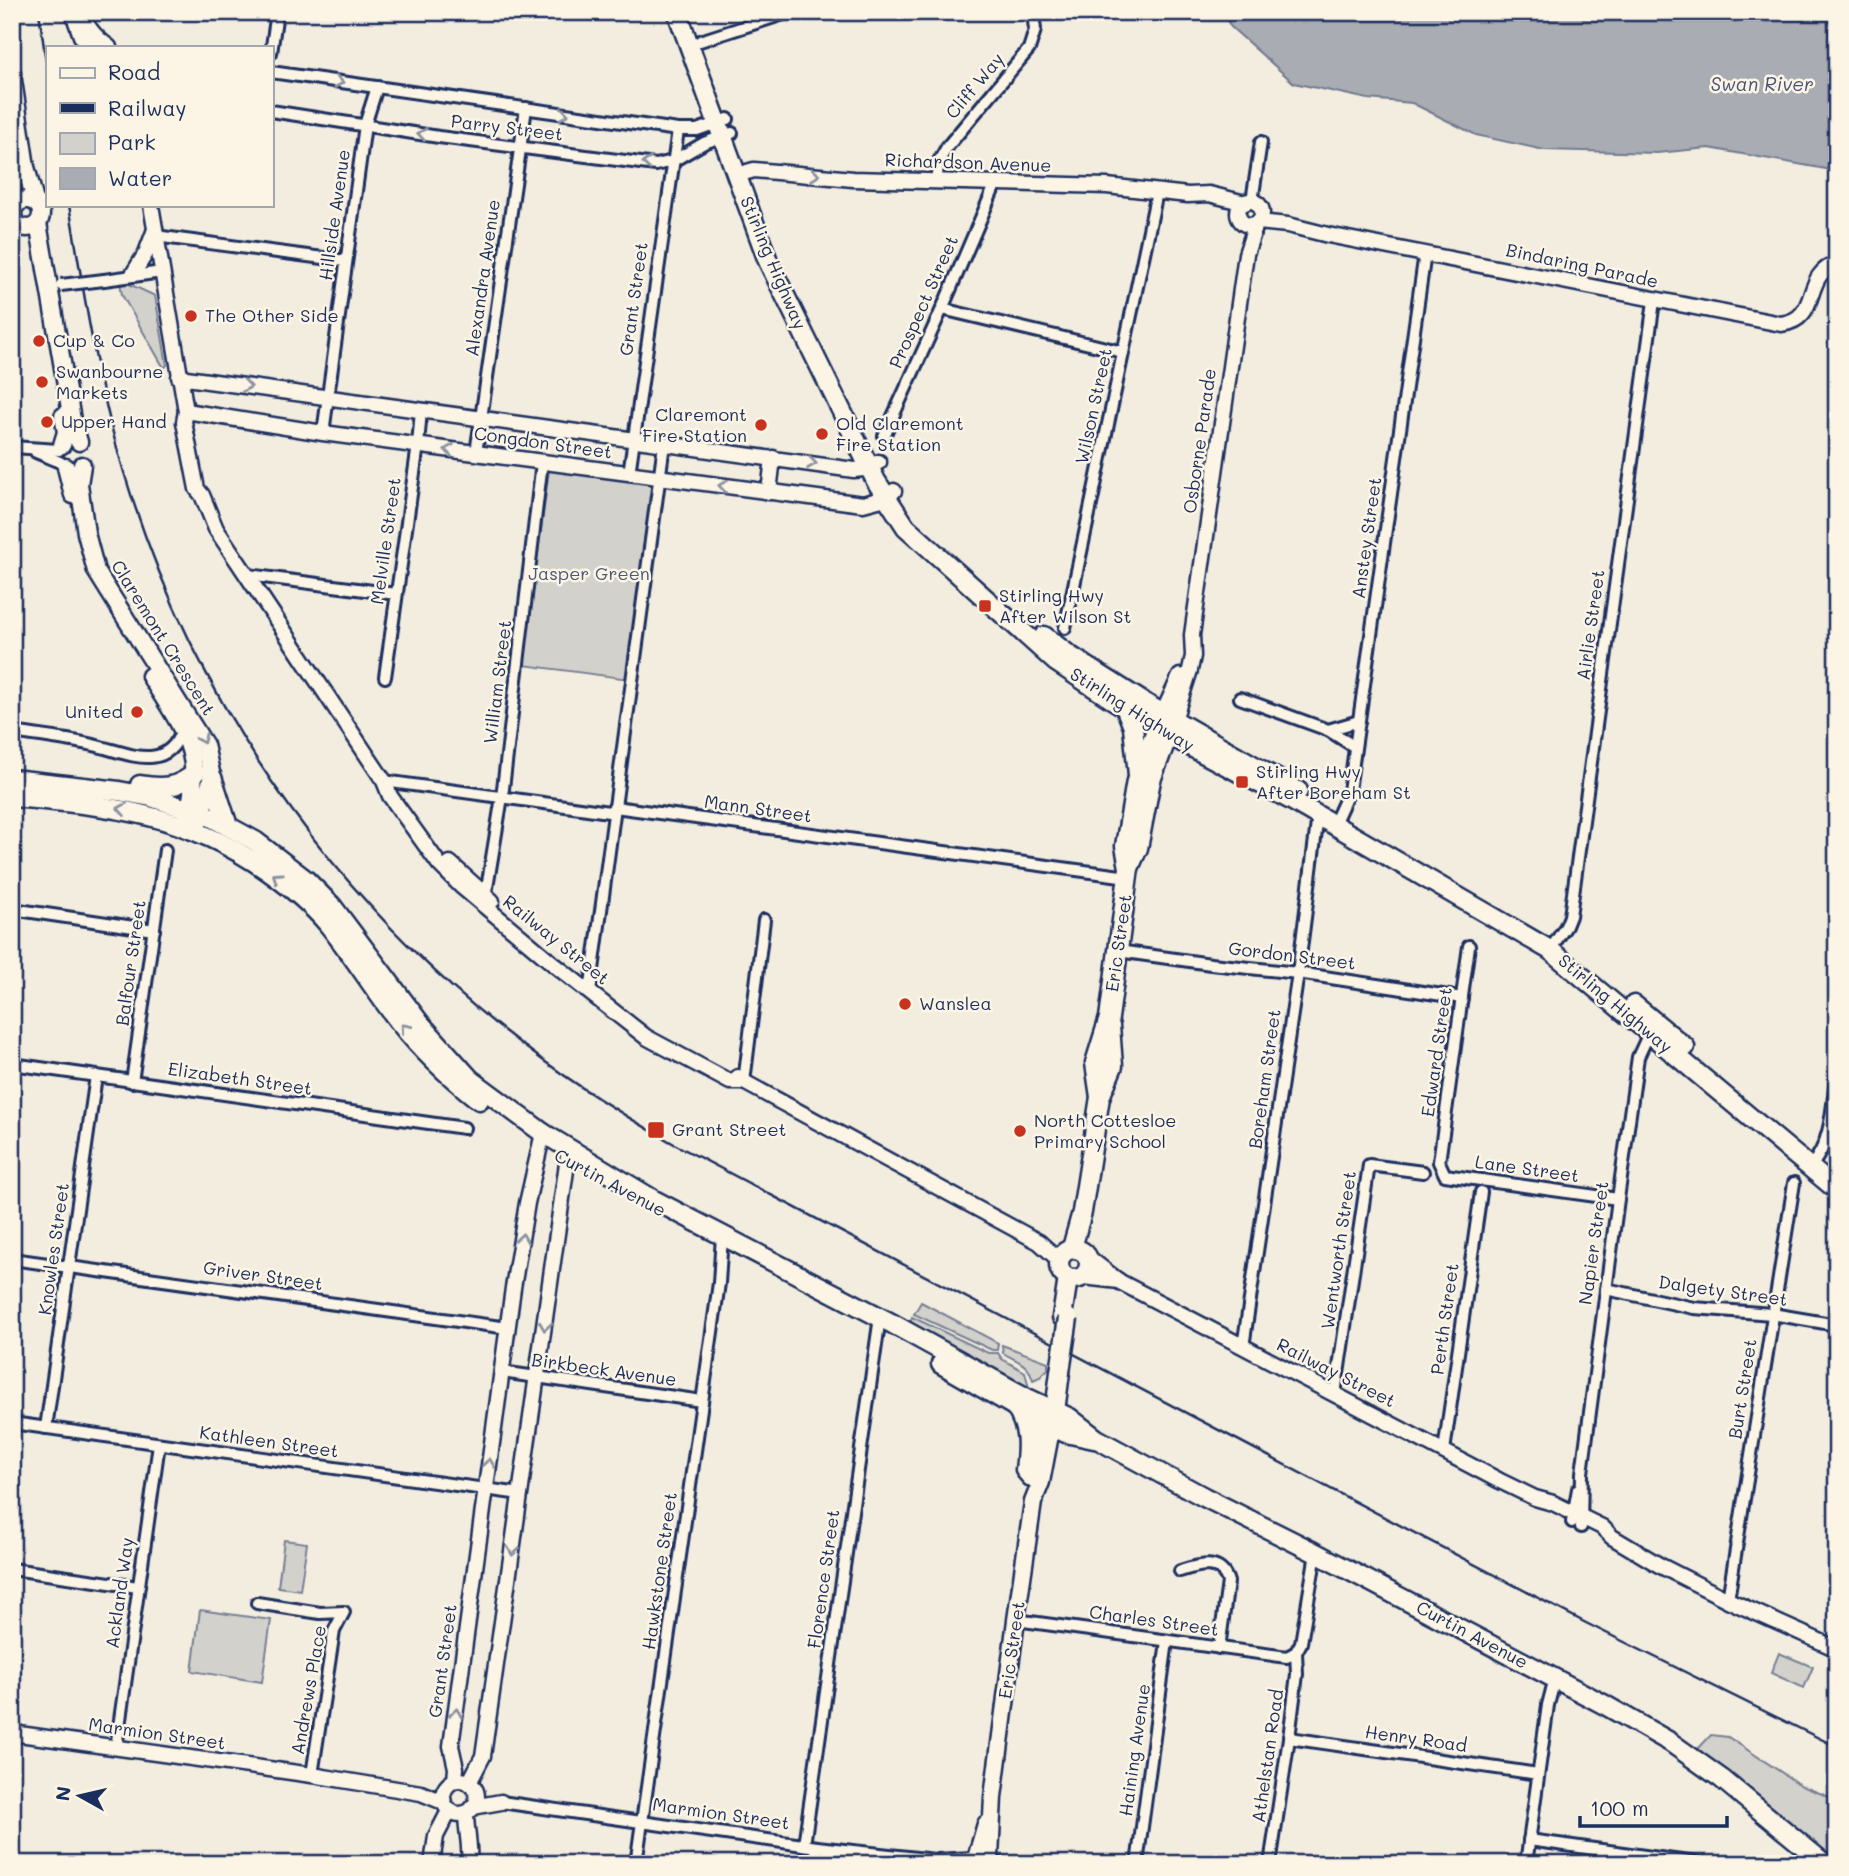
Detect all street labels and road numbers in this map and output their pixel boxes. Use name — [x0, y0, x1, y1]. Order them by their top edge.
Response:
street label: Cliff Way — [940, 47, 1009, 123]
street label: Parry Street — [450, 108, 565, 146]
street label: Richardson Avenue — [884, 147, 1052, 177]
street label: Hillside Avenue — [313, 148, 355, 282]
street label: Stirling Highway — [735, 192, 813, 333]
street label: Alexandra Avenue — [459, 198, 505, 358]
street label: Prospect Street — [883, 231, 963, 372]
street label: Bindaring Parade — [1504, 237, 1661, 293]
street label: Grant Street — [613, 240, 653, 357]
street label: Wilson Street — [1069, 345, 1117, 466]
street label: Osborne Parade — [1177, 367, 1221, 515]
street label: Congdon Street — [473, 420, 614, 464]
street label: Anstey Street — [1346, 475, 1386, 600]
street label: Melville Street — [364, 476, 406, 606]
street label: Claremont Crescent — [106, 555, 221, 720]
street label: Airlie Street — [1570, 568, 1610, 682]
street label: William Street — [478, 619, 517, 745]
street label: Stirling Highway — [1066, 661, 1199, 757]
street label: Mann Street — [703, 789, 814, 827]
street label: Railway Street — [498, 889, 615, 990]
street label: Eric Street — [1099, 892, 1137, 993]
street label: Balfour Street — [109, 899, 151, 1027]
street label: Gordon Street — [1227, 935, 1357, 975]
street label: Stirling Highway — [1553, 948, 1678, 1058]
street label: Edward Street — [1415, 986, 1457, 1118]
street label: Boreham Street — [1242, 1007, 1286, 1150]
street label: Elizabeth Street — [167, 1056, 314, 1100]
street label: Curtin Avenue — [550, 1143, 670, 1222]
street label: Lane Street — [1474, 1149, 1581, 1187]
street label: Wentworth Street — [1315, 1169, 1361, 1331]
street label: Napier Street — [1572, 1180, 1614, 1306]
street label: Knowles Street — [32, 1181, 74, 1316]
street label: Griver Street — [202, 1255, 325, 1295]
street label: Perth Street — [1424, 1262, 1464, 1376]
street label: Dalgety Street — [1657, 1269, 1789, 1311]
street label: Railway Street — [1273, 1332, 1400, 1412]
street label: Burt Street — [1722, 1337, 1762, 1441]
street label: Birkbeck Avenue — [530, 1347, 678, 1391]
street label: Kathleen Street — [198, 1419, 340, 1463]
street label: Hawkstone Street — [636, 1490, 682, 1651]
street label: Florence Street — [801, 1508, 845, 1650]
street label: Ackland Way — [99, 1536, 139, 1650]
street label: Curtin Avenue — [1412, 1595, 1532, 1674]
street label: Eric Street — [992, 1599, 1030, 1700]
street label: Charles Street — [1088, 1599, 1221, 1641]
street label: Grant Street — [422, 1602, 462, 1719]
street label: Andrews Place — [285, 1623, 331, 1756]
street label: Haining Avenue — [1113, 1682, 1155, 1818]
street label: Athelstan Road — [1246, 1688, 1288, 1824]
street label: Marmion Street — [87, 1712, 227, 1755]
street label: Henry Road — [1363, 1719, 1469, 1757]
street label: Marmion Street — [651, 1792, 791, 1835]

